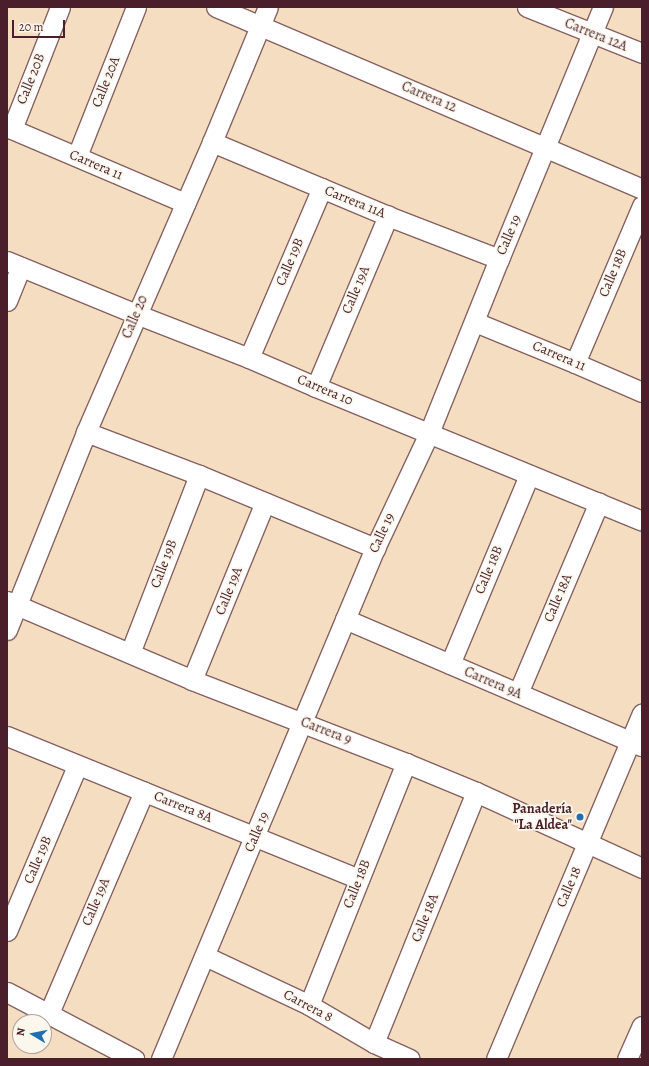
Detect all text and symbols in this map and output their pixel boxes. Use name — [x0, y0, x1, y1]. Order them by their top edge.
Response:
scale bar — [14, 12, 67, 38]
street label: Carrera 12A — [562, 15, 630, 55]
text: 20 m — [19, 19, 43, 35]
street label: Calle 20B — [13, 51, 49, 107]
street label: Calle 20A — [88, 54, 124, 110]
street label: Carrera 12 — [399, 78, 459, 116]
street label: Carrera 11 — [67, 146, 125, 184]
street label: Carrera 11A — [322, 182, 388, 222]
street label: Calle 19 — [493, 212, 525, 258]
street label: Calle 19B — [272, 235, 308, 289]
street label: Calle 18B — [595, 246, 631, 300]
street label: Calle 19A — [338, 263, 374, 317]
street label: Calle 20 — [118, 293, 152, 341]
street label: Carrera 11 — [530, 337, 588, 375]
street label: Carrera 10 — [295, 371, 355, 409]
street label: Calle 19 — [365, 510, 399, 556]
street label: Calle 19B — [147, 537, 181, 591]
street label: Calle 18B — [471, 543, 507, 597]
street label: Calle 19A — [212, 564, 246, 618]
street label: Calle 18A — [540, 571, 576, 625]
street label: Carrera 9A — [462, 663, 524, 703]
street label: Carrera 9 — [298, 714, 354, 748]
street label: Carrera 8A — [151, 788, 215, 826]
place label: Panadería "La Aldea" — [512, 801, 572, 834]
street label: Calle 19 — [241, 809, 273, 855]
marker: Panadería "La Aldea" — [575, 812, 585, 822]
street label: Calle 19B — [20, 833, 56, 887]
street label: Calle 18B — [340, 857, 374, 911]
street label: Calle 18 — [553, 864, 585, 910]
street label: Calle 19A — [78, 875, 114, 929]
street label: Calle 18A — [408, 891, 442, 945]
street label: Carrera 8 — [280, 986, 336, 1026]
north arrow — [12, 1014, 52, 1054]
text: N — [13, 1027, 29, 1037]

